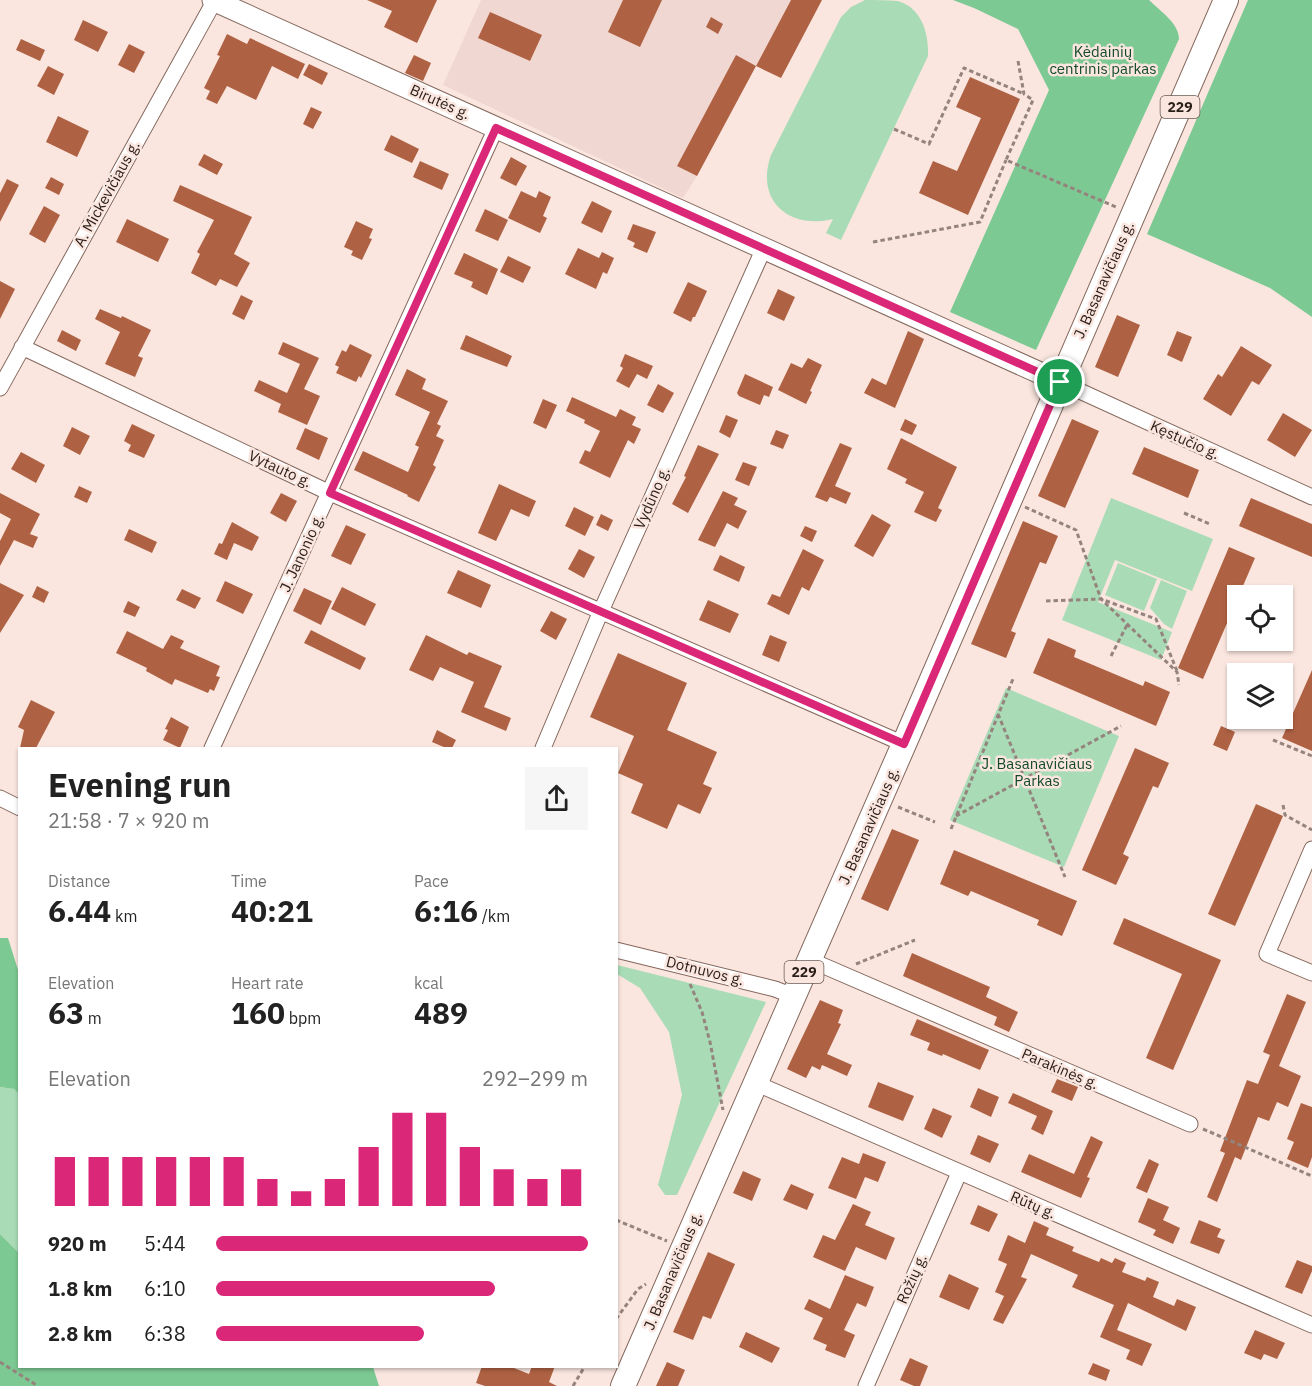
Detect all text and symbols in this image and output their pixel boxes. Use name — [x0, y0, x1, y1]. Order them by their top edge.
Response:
park label: Kėdainių centrinis parkas — [1049, 42, 1157, 78]
street label: Birutės g. — [407, 80, 473, 123]
road number: 229 — [1160, 96, 1200, 118]
street label: A. Mickevičiaus g. — [69, 137, 144, 250]
street label: J. Basanavičiaus g. — [1069, 218, 1138, 341]
pin — [1034, 356, 1085, 407]
icon: arrive — [1043, 365, 1076, 398]
street label: Kęstučio g. — [1148, 416, 1223, 463]
street label: Vytauto g. — [246, 446, 315, 491]
street label: Vydūno g. — [629, 464, 674, 532]
street label: J. Janonio g. — [275, 511, 328, 595]
map controls — [1227, 585, 1293, 729]
button: locate — [1227, 585, 1293, 651]
button: layers — [1227, 663, 1293, 729]
park label: J. Basanavičiaus Parkas — [982, 754, 1092, 790]
text: Evening run — [48, 763, 232, 806]
street label: J. Basanavičiaus g. — [834, 764, 903, 887]
button: share — [525, 767, 588, 830]
text: 21:58 · 7 × 920 m — [48, 807, 209, 834]
text: Distance — [48, 871, 110, 891]
text: Time — [231, 871, 267, 891]
text: Pace — [414, 871, 449, 891]
text: 6.44 — [48, 891, 111, 930]
text: 40:21 — [231, 891, 313, 930]
text: 6:16 — [414, 891, 478, 930]
text: km — [111, 906, 138, 926]
text: /km — [478, 906, 510, 926]
street label: Dotnuvos g. — [664, 952, 746, 989]
road number: 229 — [784, 961, 824, 983]
text: Elevation — [48, 973, 114, 993]
text: Heart rate — [231, 973, 304, 993]
text: kcal — [414, 973, 443, 993]
text: 63 — [48, 993, 84, 1032]
text: 160 — [231, 993, 285, 1032]
text: 489 — [414, 993, 468, 1032]
text: m — [84, 1008, 102, 1028]
text: bpm — [285, 1008, 321, 1028]
street label: Parakinės g. — [1019, 1044, 1102, 1093]
text: Elevation — [48, 1065, 131, 1092]
text: 292–299 m — [482, 1065, 588, 1092]
street label: Rūtų g. — [1008, 1186, 1059, 1223]
street label: J. Basanavičiaus g. — [639, 1209, 706, 1333]
text: 920 m — [48, 1230, 107, 1257]
text: 5:44 — [144, 1230, 186, 1257]
street label: Rožių g. — [892, 1251, 931, 1307]
text: 1.8 km — [48, 1275, 112, 1302]
text: 6:10 — [144, 1275, 186, 1302]
text: 2.8 km — [48, 1320, 112, 1347]
text: 6:38 — [144, 1320, 186, 1347]

